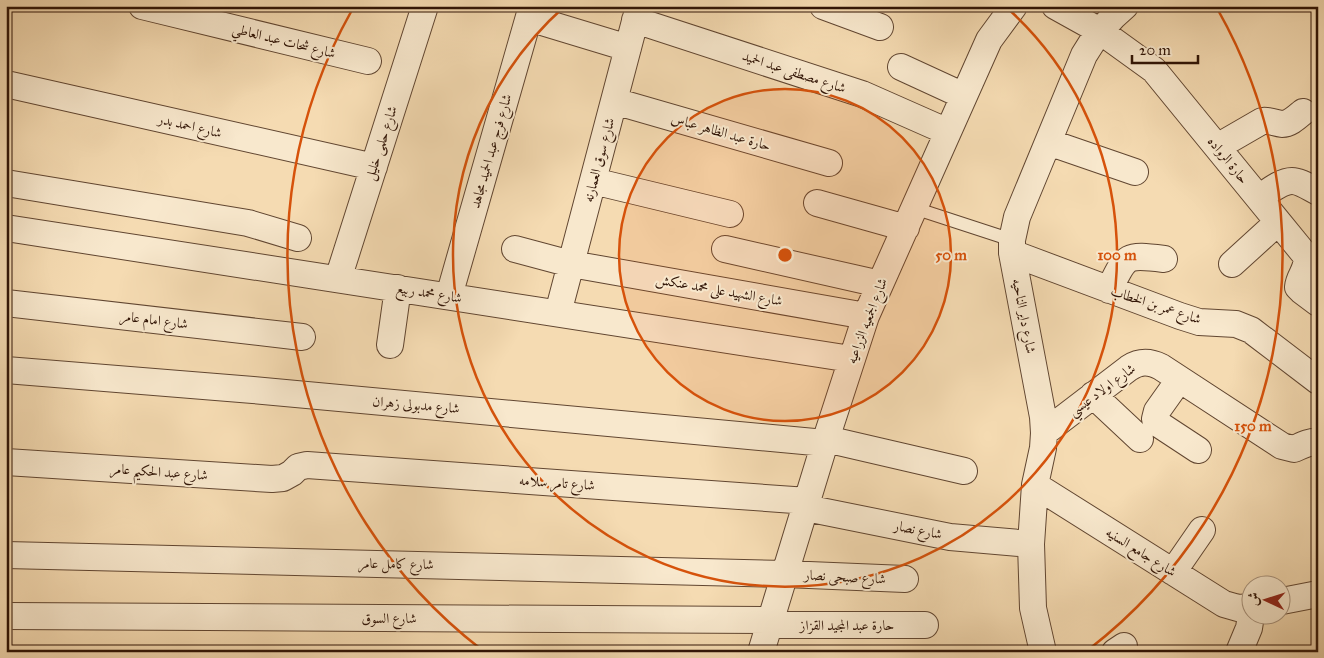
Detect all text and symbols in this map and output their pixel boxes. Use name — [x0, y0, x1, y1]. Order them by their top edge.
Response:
street label: شارع شحات عبد العاطي — [230, 20, 337, 66]
scale bar — [1132, 32, 1198, 64]
text: 20 m — [1139, 41, 1171, 59]
street label: شارع مصطفى عبد الحميد — [739, 47, 848, 100]
street label: شارع فرج عبد الحميد مجاهد — [467, 92, 519, 211]
street label: شارع حلمى خليل — [361, 104, 404, 183]
street label: شارع احمد بدر — [154, 110, 224, 145]
street label: حارة عبد الظاهر عباس — [669, 110, 773, 154]
street label: شارع سوق العمارنه — [580, 116, 621, 205]
street label: حارة الرواده — [1204, 133, 1252, 187]
centre of rings — [776, 246, 794, 264]
text: 50 m — [935, 246, 967, 264]
text: 100 m — [1097, 246, 1137, 264]
street label: شارع الشهيد على محمد عنكش — [654, 270, 784, 313]
street label: شارع الجمعيه الزراعيه — [843, 276, 894, 367]
street label: شارع داير الناحيه — [1005, 277, 1040, 356]
street label: شارع محمد ربيع — [394, 279, 463, 312]
street label: شارع عمر بن الخطاب — [1108, 282, 1203, 331]
street label: شارع امام عامر — [118, 307, 189, 337]
street label: شارع اولاد عيسي — [1065, 360, 1142, 424]
street label: شارع مدبولى زهران — [371, 393, 460, 420]
text: 150 m — [1234, 417, 1272, 435]
street label: شارع عبد الحكيم عامر — [109, 460, 209, 489]
street label: شارع تامر سلامه — [518, 472, 596, 497]
street label: شارع نصار — [890, 517, 944, 546]
street label: شارع جامع السنيه — [1100, 524, 1179, 585]
street label: شارع كامل عامر — [358, 555, 434, 576]
street label: شارع صبحى نصار — [802, 566, 886, 591]
north arrow — [1242, 576, 1292, 626]
text: ش — [1245, 591, 1263, 607]
street label: شارع السوق — [361, 610, 417, 630]
street label: حارة عبد المجيد القزاز — [798, 617, 894, 634]

